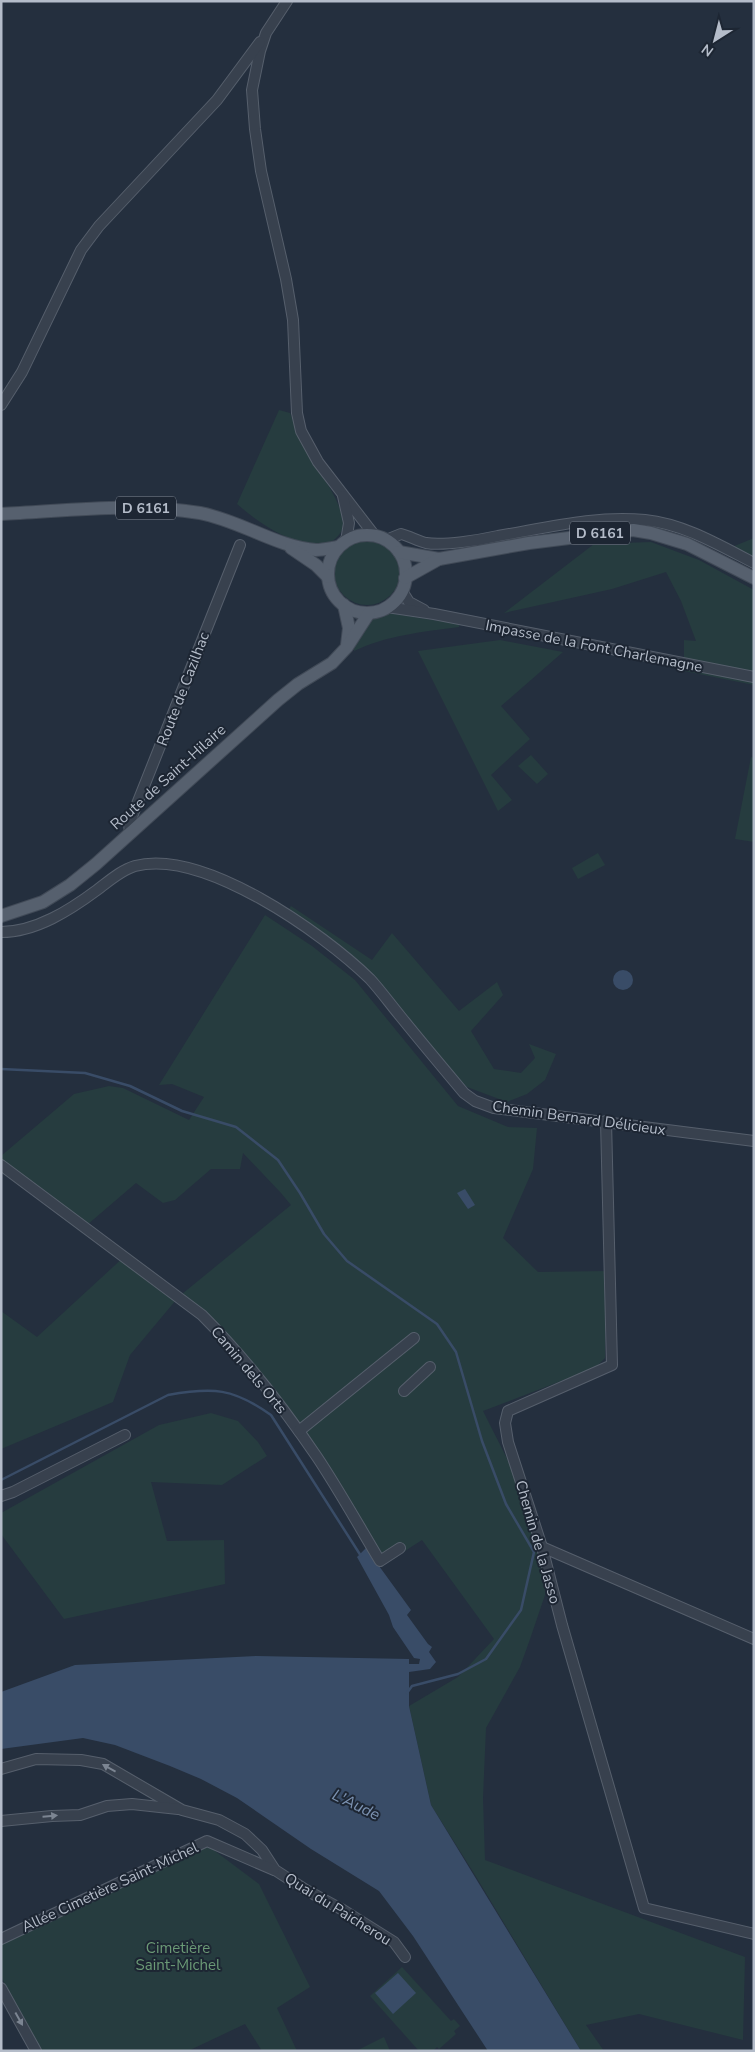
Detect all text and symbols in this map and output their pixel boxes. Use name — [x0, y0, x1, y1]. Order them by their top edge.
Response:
north arrow — [690, 15, 740, 65]
text: N — [698, 39, 717, 61]
road number: D 6161 — [116, 496, 176, 520]
road number: D 6161 — [570, 522, 630, 544]
street label: Impasse de la Font Charlemagne — [484, 615, 704, 677]
street label: Route de Cazilhac — [152, 629, 214, 749]
street label: Route de Saint-Hilaire — [106, 720, 230, 834]
street label: Chemin Bernard Délicieux — [491, 1096, 667, 1140]
street label: Camin dels Orts — [206, 1322, 292, 1418]
street label: Chemin de la Jasso — [511, 1478, 565, 1606]
one-way arrow — [102, 1764, 117, 1772]
water label: L'Aude — [328, 1784, 384, 1826]
one-way arrow — [42, 1812, 58, 1820]
street label: Allée Cimetière Saint-Michel — [18, 1837, 202, 1937]
street label: Quai du Paicherou — [281, 1868, 395, 1950]
park label: Cimetière Saint-Michel — [136, 1938, 221, 1975]
one-way arrow — [15, 2012, 23, 2027]

